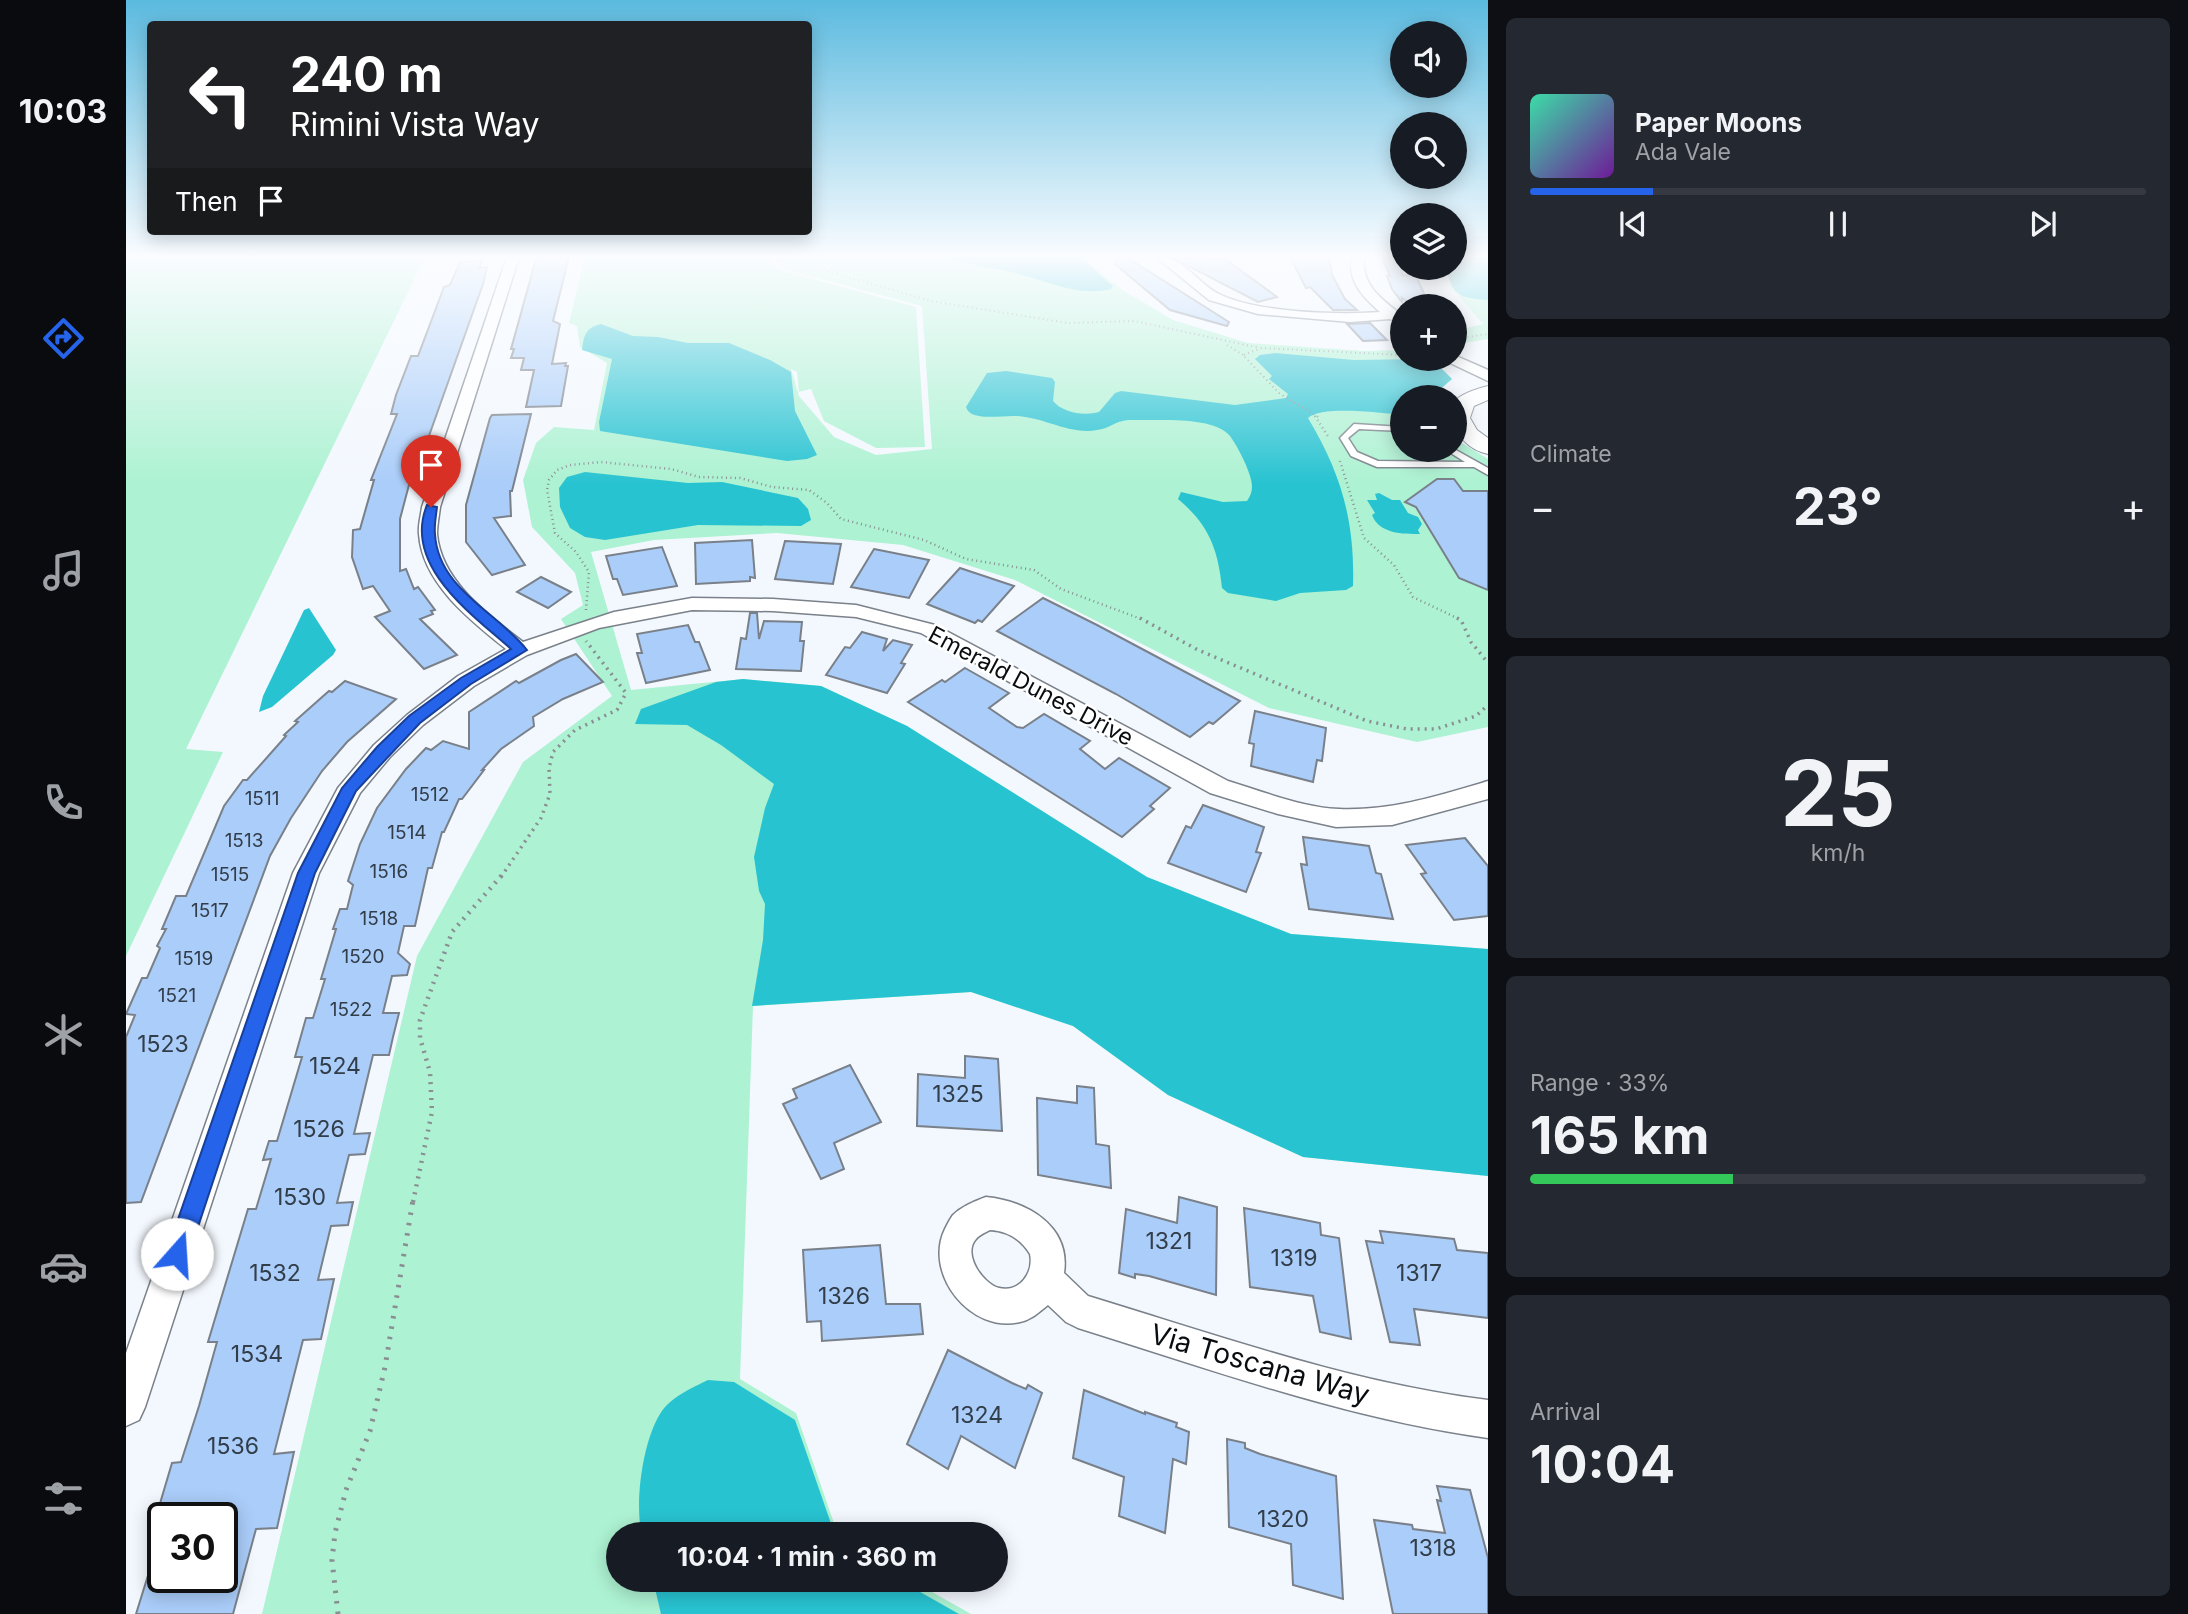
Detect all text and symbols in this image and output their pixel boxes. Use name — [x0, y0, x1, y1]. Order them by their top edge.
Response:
map controls — [1390, 21, 1467, 462]
button: sound — [1390, 21, 1467, 98]
text: 240 m — [290, 45, 443, 104]
icon: left — [175, 49, 266, 140]
text: 10:03 — [19, 92, 107, 131]
text: Rimini Vista Way — [290, 105, 539, 144]
text: Paper Moons — [1635, 107, 1802, 138]
button: search — [1390, 112, 1467, 189]
text: Ada Vale — [1635, 138, 1731, 166]
icon: arrive — [252, 182, 290, 220]
text: Then — [175, 186, 238, 217]
button: layers — [1390, 203, 1467, 280]
icon: previous — [1614, 205, 1652, 243]
icon: pause — [1819, 205, 1857, 243]
icon: next — [2024, 205, 2062, 243]
button: + — [1390, 294, 1467, 371]
icon: directions — [39, 314, 88, 363]
button: − — [1390, 385, 1467, 462]
pin — [401, 435, 461, 507]
text: Climate — [1530, 440, 1612, 468]
icon: arrive — [412, 446, 450, 484]
text: 23° — [1793, 475, 1883, 538]
text: − — [1530, 484, 1555, 530]
text: + — [2121, 484, 2146, 530]
icon: music — [39, 546, 88, 595]
street label: Emerald Dunes Drive — [924, 620, 1138, 752]
text: 25 — [1780, 738, 1896, 848]
icon: phone — [39, 778, 88, 827]
house number: 1512 — [411, 783, 449, 806]
house number: 1511 — [245, 787, 279, 810]
house number: 1514 — [387, 821, 427, 844]
house number: 1513 — [225, 829, 263, 852]
text: km/h — [1811, 839, 1865, 867]
house number: 1516 — [370, 860, 408, 883]
house number: 1515 — [211, 863, 249, 886]
house number: 1517 — [191, 899, 229, 922]
house number: 1518 — [360, 907, 398, 930]
house number: 1520 — [342, 945, 384, 968]
house number: 1519 — [175, 947, 213, 970]
house number: 1521 — [158, 984, 196, 1007]
house number: 1522 — [330, 998, 372, 1021]
icon: climate — [39, 1010, 88, 1059]
house number: 1523 — [137, 1030, 189, 1058]
house number: 1524 — [309, 1052, 361, 1080]
text: Range · 33% — [1530, 1069, 1669, 1097]
house number: 1325 — [932, 1080, 984, 1108]
text: 165 km — [1530, 1104, 1709, 1167]
house number: 1526 — [293, 1115, 345, 1143]
house number: 1530 — [274, 1183, 326, 1211]
position arrow — [140, 1217, 214, 1291]
house number: 1321 — [1146, 1227, 1192, 1255]
icon: car — [39, 1242, 88, 1291]
house number: 1319 — [1270, 1244, 1318, 1272]
house number: 1532 — [249, 1259, 301, 1287]
house number: 1317 — [1396, 1259, 1442, 1287]
house number: 1326 — [818, 1282, 870, 1310]
street label: Via Toscana Way — [1146, 1316, 1374, 1412]
house number: 1534 — [231, 1340, 283, 1368]
text: Arrival — [1530, 1398, 1601, 1426]
house number: 1324 — [951, 1401, 1003, 1429]
house number: 1536 — [207, 1432, 259, 1460]
text: 10:04 — [1530, 1433, 1675, 1496]
icon: filters — [39, 1474, 88, 1523]
speed limit sign: 30 — [147, 1502, 238, 1593]
house number: 1320 — [1257, 1505, 1309, 1533]
house number: 1318 — [1409, 1534, 1457, 1562]
text: 10:04 · 1 min · 360 m — [677, 1541, 937, 1572]

